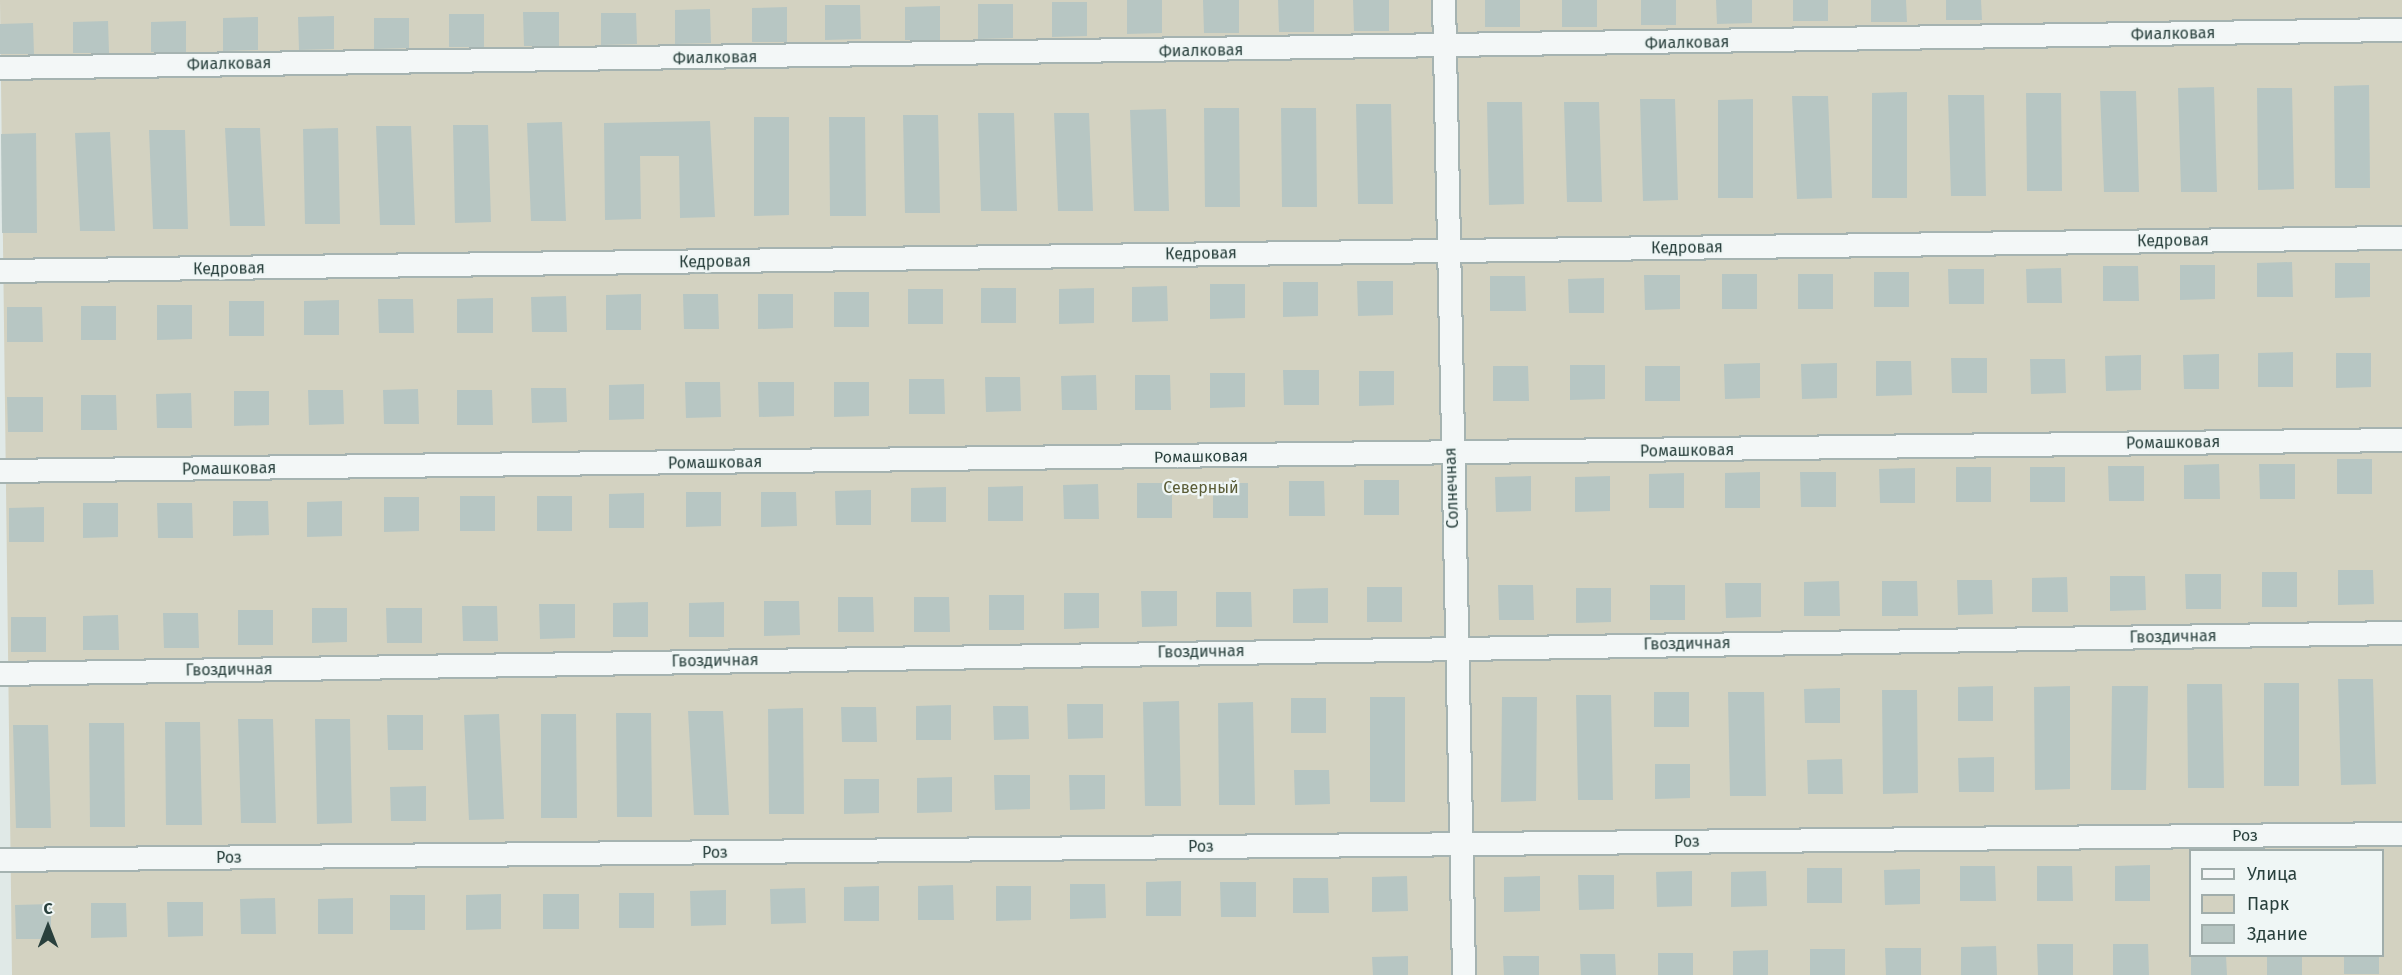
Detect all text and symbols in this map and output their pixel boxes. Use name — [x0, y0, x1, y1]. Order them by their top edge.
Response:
street label: Фиалковая — [2131, 24, 2215, 44]
street label: Фиалковая — [1645, 33, 1729, 53]
street label: Фиалковая — [1159, 41, 1243, 61]
street label: Фиалковая — [673, 48, 757, 68]
street label: Фиалковая — [187, 54, 271, 74]
street label: Кедровая — [2137, 231, 2209, 251]
street label: Кедровая — [1651, 238, 1723, 258]
street label: Кедровая — [1165, 244, 1237, 264]
street label: Кедровая — [679, 252, 751, 272]
street label: Кедровая — [193, 259, 265, 279]
street label: Ромашковая — [2126, 433, 2220, 453]
street label: Ромашковая — [1640, 441, 1734, 461]
street label: Ромашковая — [1154, 447, 1248, 467]
street label: Солнечная — [1441, 447, 1463, 529]
street label: Ромашковая — [668, 453, 762, 473]
street label: Ромашковая — [182, 459, 276, 479]
park label: Северный — [1163, 478, 1239, 498]
street label: Гвоздичная — [2129, 627, 2217, 647]
street label: Гвоздичная — [1643, 634, 1731, 654]
street label: Гвоздичная — [1157, 642, 1245, 662]
street label: Гвоздичная — [671, 651, 759, 671]
street label: Гвоздичная — [185, 660, 273, 680]
street label: Роз — [2232, 826, 2258, 846]
street label: Роз — [1674, 832, 1700, 852]
street label: Роз — [1188, 837, 1214, 857]
street label: Роз — [702, 843, 728, 863]
street label: Роз — [216, 848, 242, 868]
legend — [2189, 849, 2384, 957]
text: Улица — [2247, 863, 2297, 885]
text: Парк — [2247, 893, 2289, 915]
north arrow — [18, 897, 78, 957]
text: С — [43, 899, 53, 918]
text: Здание — [2247, 923, 2308, 945]

